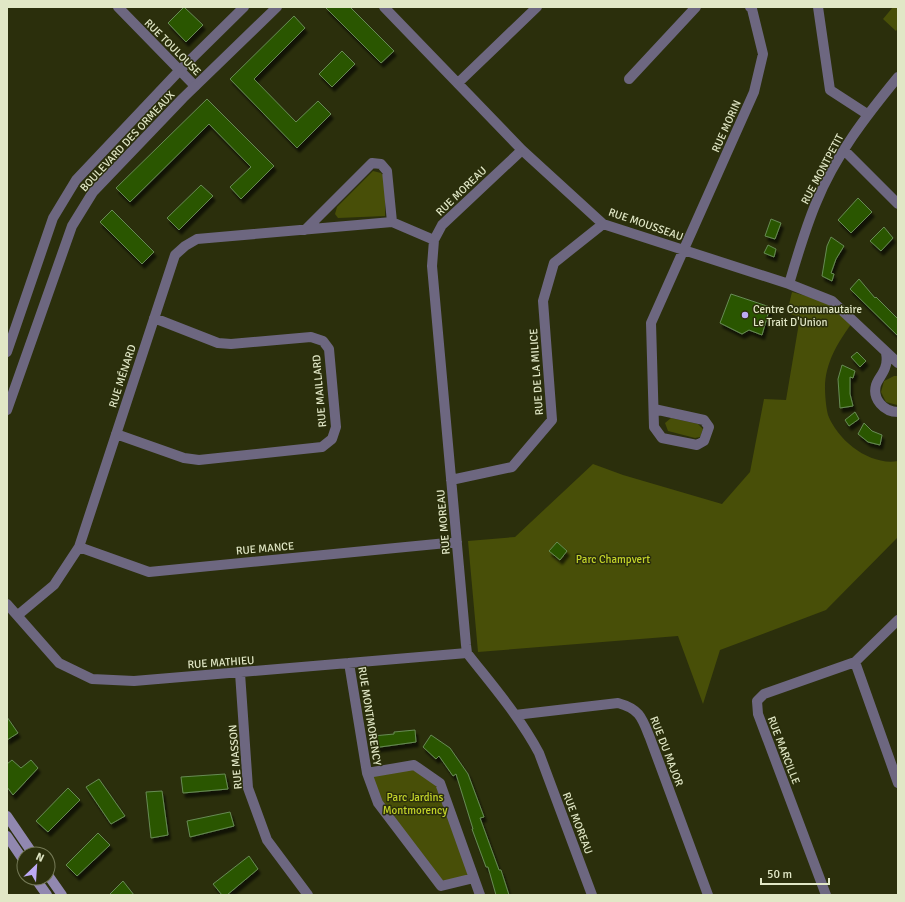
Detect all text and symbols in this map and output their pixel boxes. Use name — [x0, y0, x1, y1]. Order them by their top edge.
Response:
street label: RUE TOULOUSE — [142, 16, 204, 78]
street label: BOULEVARD DES ORMEAUX — [77, 88, 178, 194]
street label: RUE MORIN — [709, 98, 744, 154]
street label: RUE MONTPETIT — [798, 131, 847, 207]
street label: RUE MOREAU — [433, 164, 489, 219]
street label: RUE MOUSSEAU — [607, 206, 685, 243]
place label: Centre Communautaire Le Trait D'Union — [753, 303, 862, 329]
marker: Centre Communautaire Le Trait D'Union — [740, 310, 750, 320]
street label: RUE DE LA MILICE — [527, 328, 546, 416]
street label: RUE MÉNARD — [105, 343, 139, 409]
street label: RUE MAILLARD — [310, 354, 329, 428]
street label: RUE MOREAU — [434, 489, 453, 555]
street label: RUE MANCE — [235, 539, 295, 558]
park label: Parc Champvert — [576, 553, 650, 566]
street label: RUE MATHIEU — [187, 654, 255, 671]
street label: RUE MONTMORENCY — [355, 666, 384, 767]
street label: RUE DU MAJOR — [647, 714, 686, 788]
street label: RUE MARCILLE — [765, 714, 802, 786]
street label: RUE MASSON — [226, 724, 245, 790]
street label: RUE MOREAU — [560, 790, 595, 856]
park label: Parc Jardins Montmorency — [383, 791, 448, 817]
north arrow — [16, 846, 56, 886]
text: N — [34, 850, 46, 865]
scale bar — [761, 860, 829, 886]
text: 50 m — [767, 867, 792, 882]

